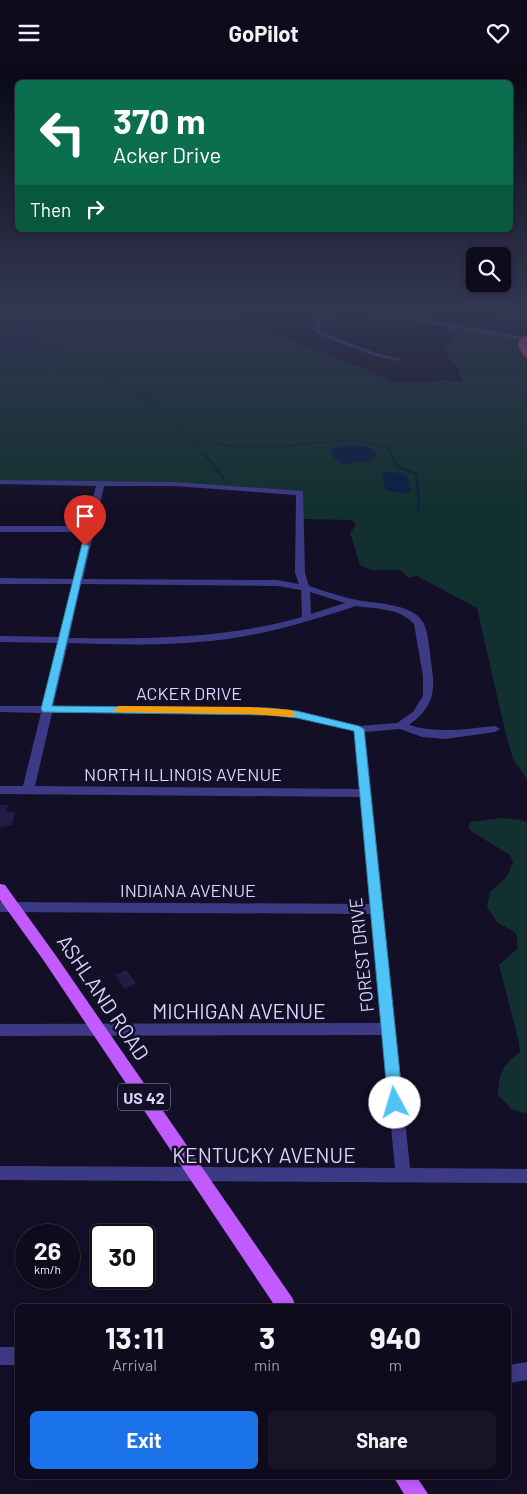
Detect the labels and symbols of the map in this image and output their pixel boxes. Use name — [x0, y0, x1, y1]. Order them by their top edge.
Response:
pin — [64, 495, 106, 546]
street label: ACKER DRIVE — [136, 682, 242, 704]
street label: NORTH ILLINOIS AVENUE — [84, 763, 282, 785]
street label: INDIANA AVENUE — [120, 879, 256, 901]
street label: FOREST DRIVE — [344, 897, 378, 1013]
street label: ASHLAND ROAD — [53, 929, 155, 1065]
street label: MICHIGAN AVENUE — [152, 998, 326, 1023]
position arrow — [368, 1076, 420, 1128]
road number: US 42 — [118, 1084, 170, 1111]
street label: KENTUCKY AVENUE — [172, 1142, 356, 1167]
speed limit sign: 30 — [90, 1224, 155, 1289]

